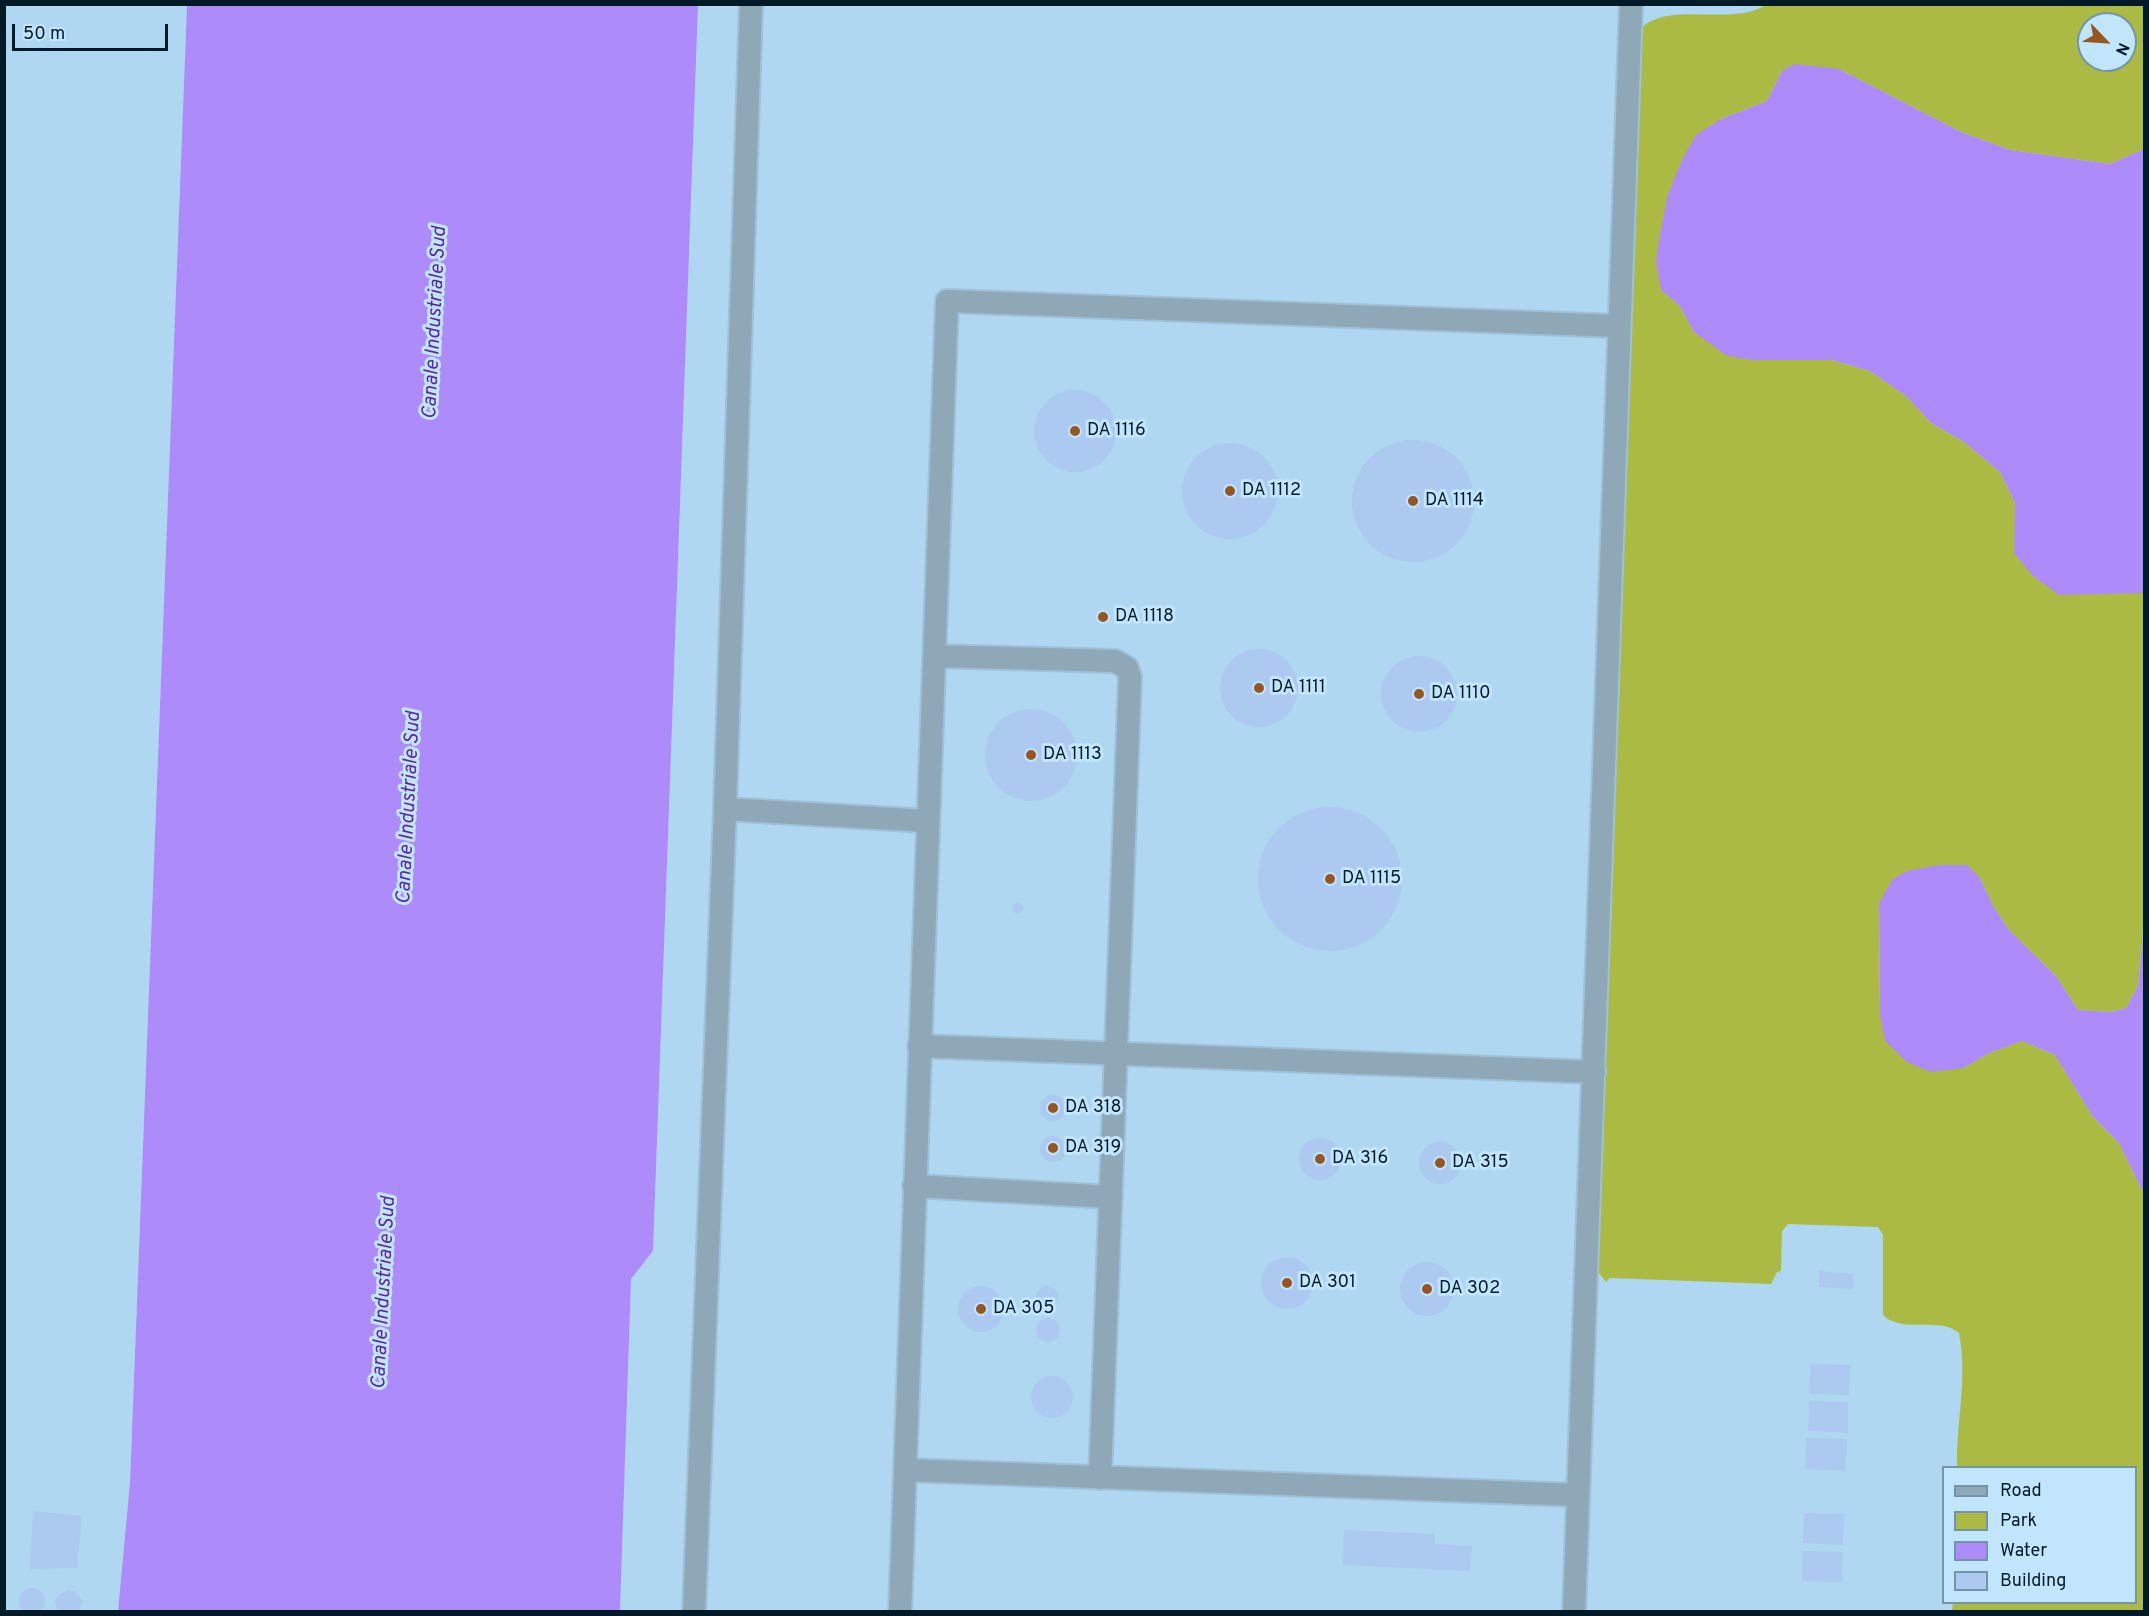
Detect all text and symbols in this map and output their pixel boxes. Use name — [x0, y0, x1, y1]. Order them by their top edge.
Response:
scale bar — [15, 12, 171, 50]
north arrow — [2077, 12, 2137, 72]
text: 50 m — [23, 23, 65, 46]
text: N — [2110, 39, 2133, 58]
water label: Canale Industriale Sud — [419, 226, 453, 420]
place label: DA 1116 — [1087, 420, 1146, 442]
marker: DA 1116 — [1068, 424, 1082, 438]
place label: DA 1112 — [1242, 480, 1301, 502]
marker: DA 1112 — [1223, 484, 1237, 498]
place label: DA 1114 — [1425, 490, 1484, 512]
marker: DA 1114 — [1406, 494, 1420, 508]
place label: DA 1118 — [1115, 606, 1174, 628]
marker: DA 1118 — [1096, 610, 1110, 624]
place label: DA 1111 — [1271, 677, 1326, 699]
marker: DA 1111 — [1252, 681, 1266, 695]
place label: DA 1110 — [1431, 683, 1491, 705]
marker: DA 1110 — [1412, 687, 1426, 701]
water label: Canale Industriale Sud — [393, 711, 427, 905]
place label: DA 1113 — [1043, 744, 1102, 766]
marker: DA 1113 — [1024, 748, 1038, 762]
place label: DA 1115 — [1342, 868, 1401, 890]
marker: DA 1115 — [1323, 872, 1337, 886]
place label: DA 318 — [1065, 1097, 1121, 1119]
marker: DA 318 — [1046, 1101, 1060, 1115]
place label: DA 319 — [1065, 1137, 1121, 1159]
marker: DA 319 — [1046, 1141, 1060, 1155]
place label: DA 316 — [1332, 1148, 1388, 1170]
marker: DA 316 — [1313, 1152, 1327, 1166]
place label: DA 315 — [1452, 1152, 1509, 1174]
marker: DA 315 — [1433, 1156, 1447, 1170]
water label: Canale Industriale Sud — [368, 1196, 402, 1390]
place label: DA 301 — [1299, 1272, 1356, 1294]
marker: DA 301 — [1280, 1276, 1294, 1290]
place label: DA 302 — [1439, 1278, 1500, 1300]
marker: DA 302 — [1420, 1282, 1434, 1296]
place label: DA 305 — [993, 1298, 1054, 1320]
marker: DA 305 — [974, 1302, 988, 1316]
legend — [1942, 1466, 2137, 1604]
text: Road — [2000, 1480, 2042, 1503]
text: Park — [2000, 1510, 2037, 1533]
text: Water — [2000, 1540, 2047, 1563]
text: Building — [2000, 1570, 2066, 1593]

